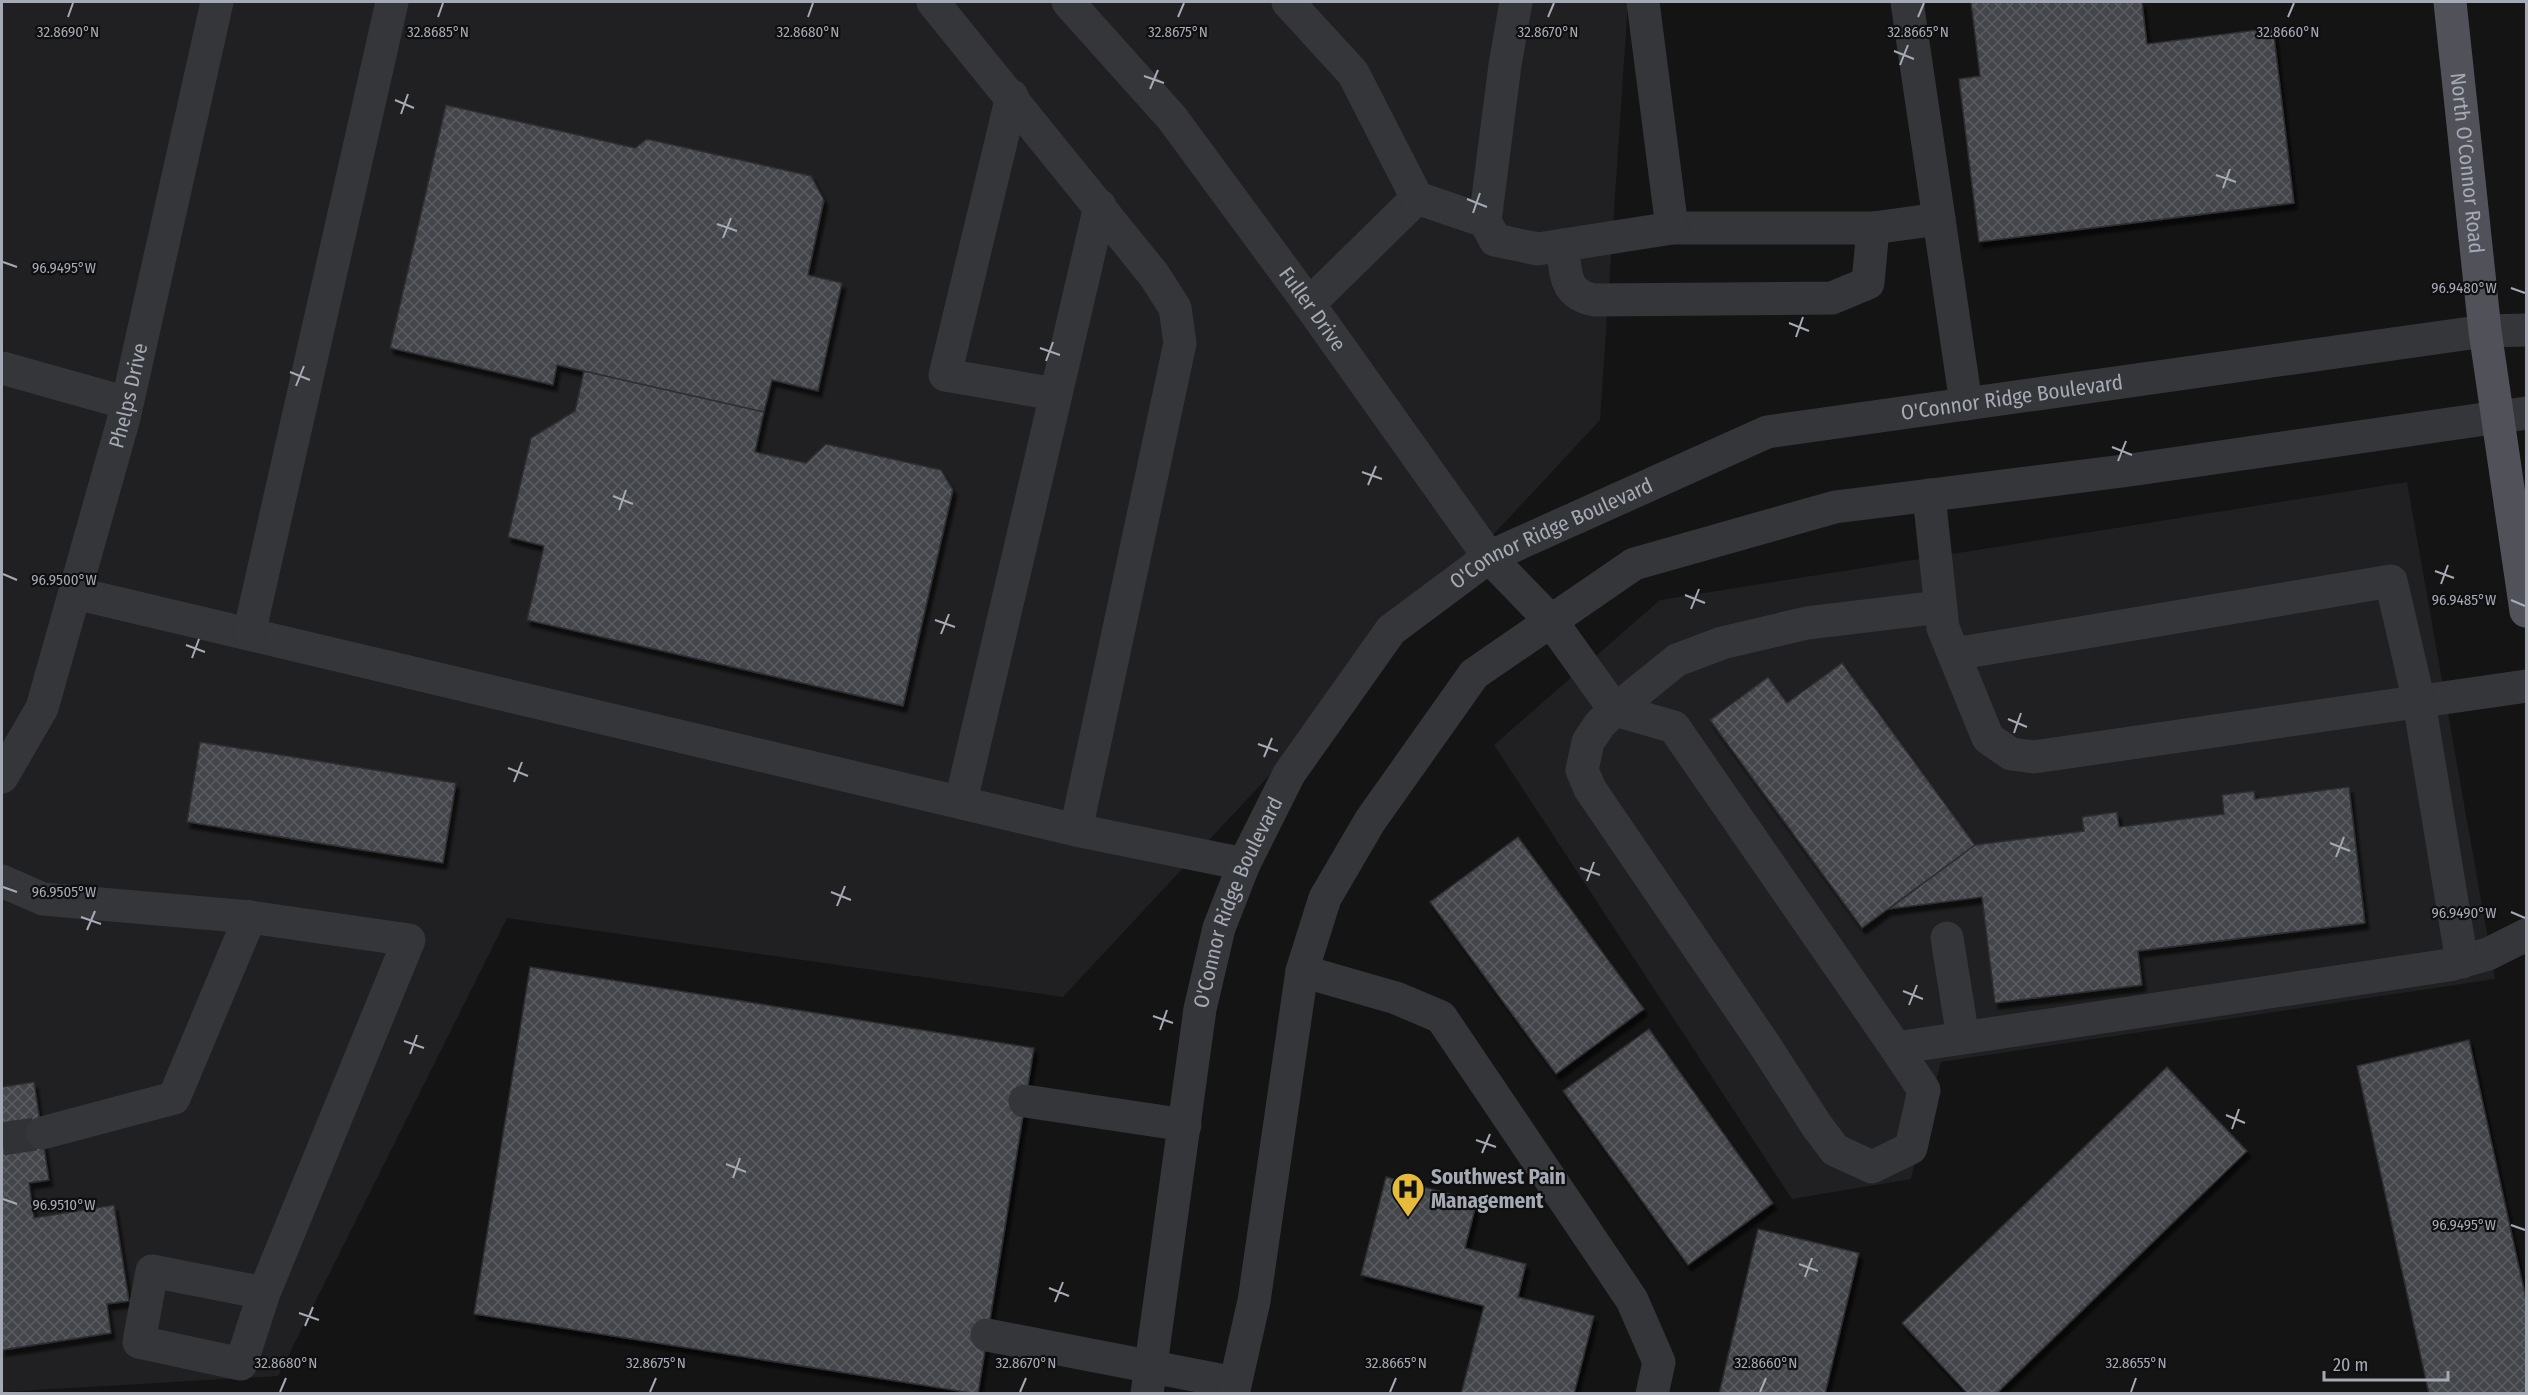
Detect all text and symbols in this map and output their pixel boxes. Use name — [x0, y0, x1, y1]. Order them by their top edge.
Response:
text: 32.8690°N — [37, 23, 99, 41]
text: 32.8685°N — [407, 23, 469, 41]
text: 32.8680°N — [777, 23, 839, 41]
text: 32.8675°N — [1148, 23, 1208, 41]
text: 32.8670°N — [1518, 23, 1578, 41]
text: 32.8665°N — [1887, 23, 1949, 41]
text: 32.8660°N — [2257, 23, 2319, 41]
street label: North O'Connor Road — [2445, 71, 2490, 255]
text: 96.9495°W — [32, 259, 96, 277]
street label: Fuller Drive — [1273, 262, 1351, 356]
text: 96.9480°W — [2431, 279, 2497, 297]
street label: Phelps Drive — [103, 341, 153, 451]
street label: O'Connor Ridge Boulevard — [1899, 369, 2125, 426]
street label: O'Connor Ridge Boulevard — [1445, 472, 1657, 595]
text: 96.9500°W — [31, 571, 97, 589]
text: 96.9485°W — [2432, 591, 2496, 609]
street label: O'Connor Ridge Boulevard — [1188, 793, 1288, 1011]
text: 96.9505°W — [32, 883, 96, 901]
text: 96.9490°W — [2431, 904, 2497, 922]
place label: Southwest Pain Management — [1431, 1164, 1566, 1214]
hospital icon: Southwest Pain Management — [1390, 1171, 1426, 1218]
text: 96.9510°W — [33, 1196, 95, 1214]
text: 96.9495°W — [2432, 1216, 2496, 1234]
scale bar — [2324, 1344, 2448, 1382]
text: 32.8680°N — [255, 1354, 317, 1372]
text: 32.8675°N — [626, 1354, 686, 1372]
text: 32.8670°N — [996, 1354, 1056, 1372]
text: 32.8665°N — [1365, 1354, 1427, 1372]
text: 32.8660°N — [1735, 1354, 1797, 1372]
text: 32.8655°N — [2106, 1354, 2167, 1372]
text: 20 m — [2333, 1354, 2368, 1376]

